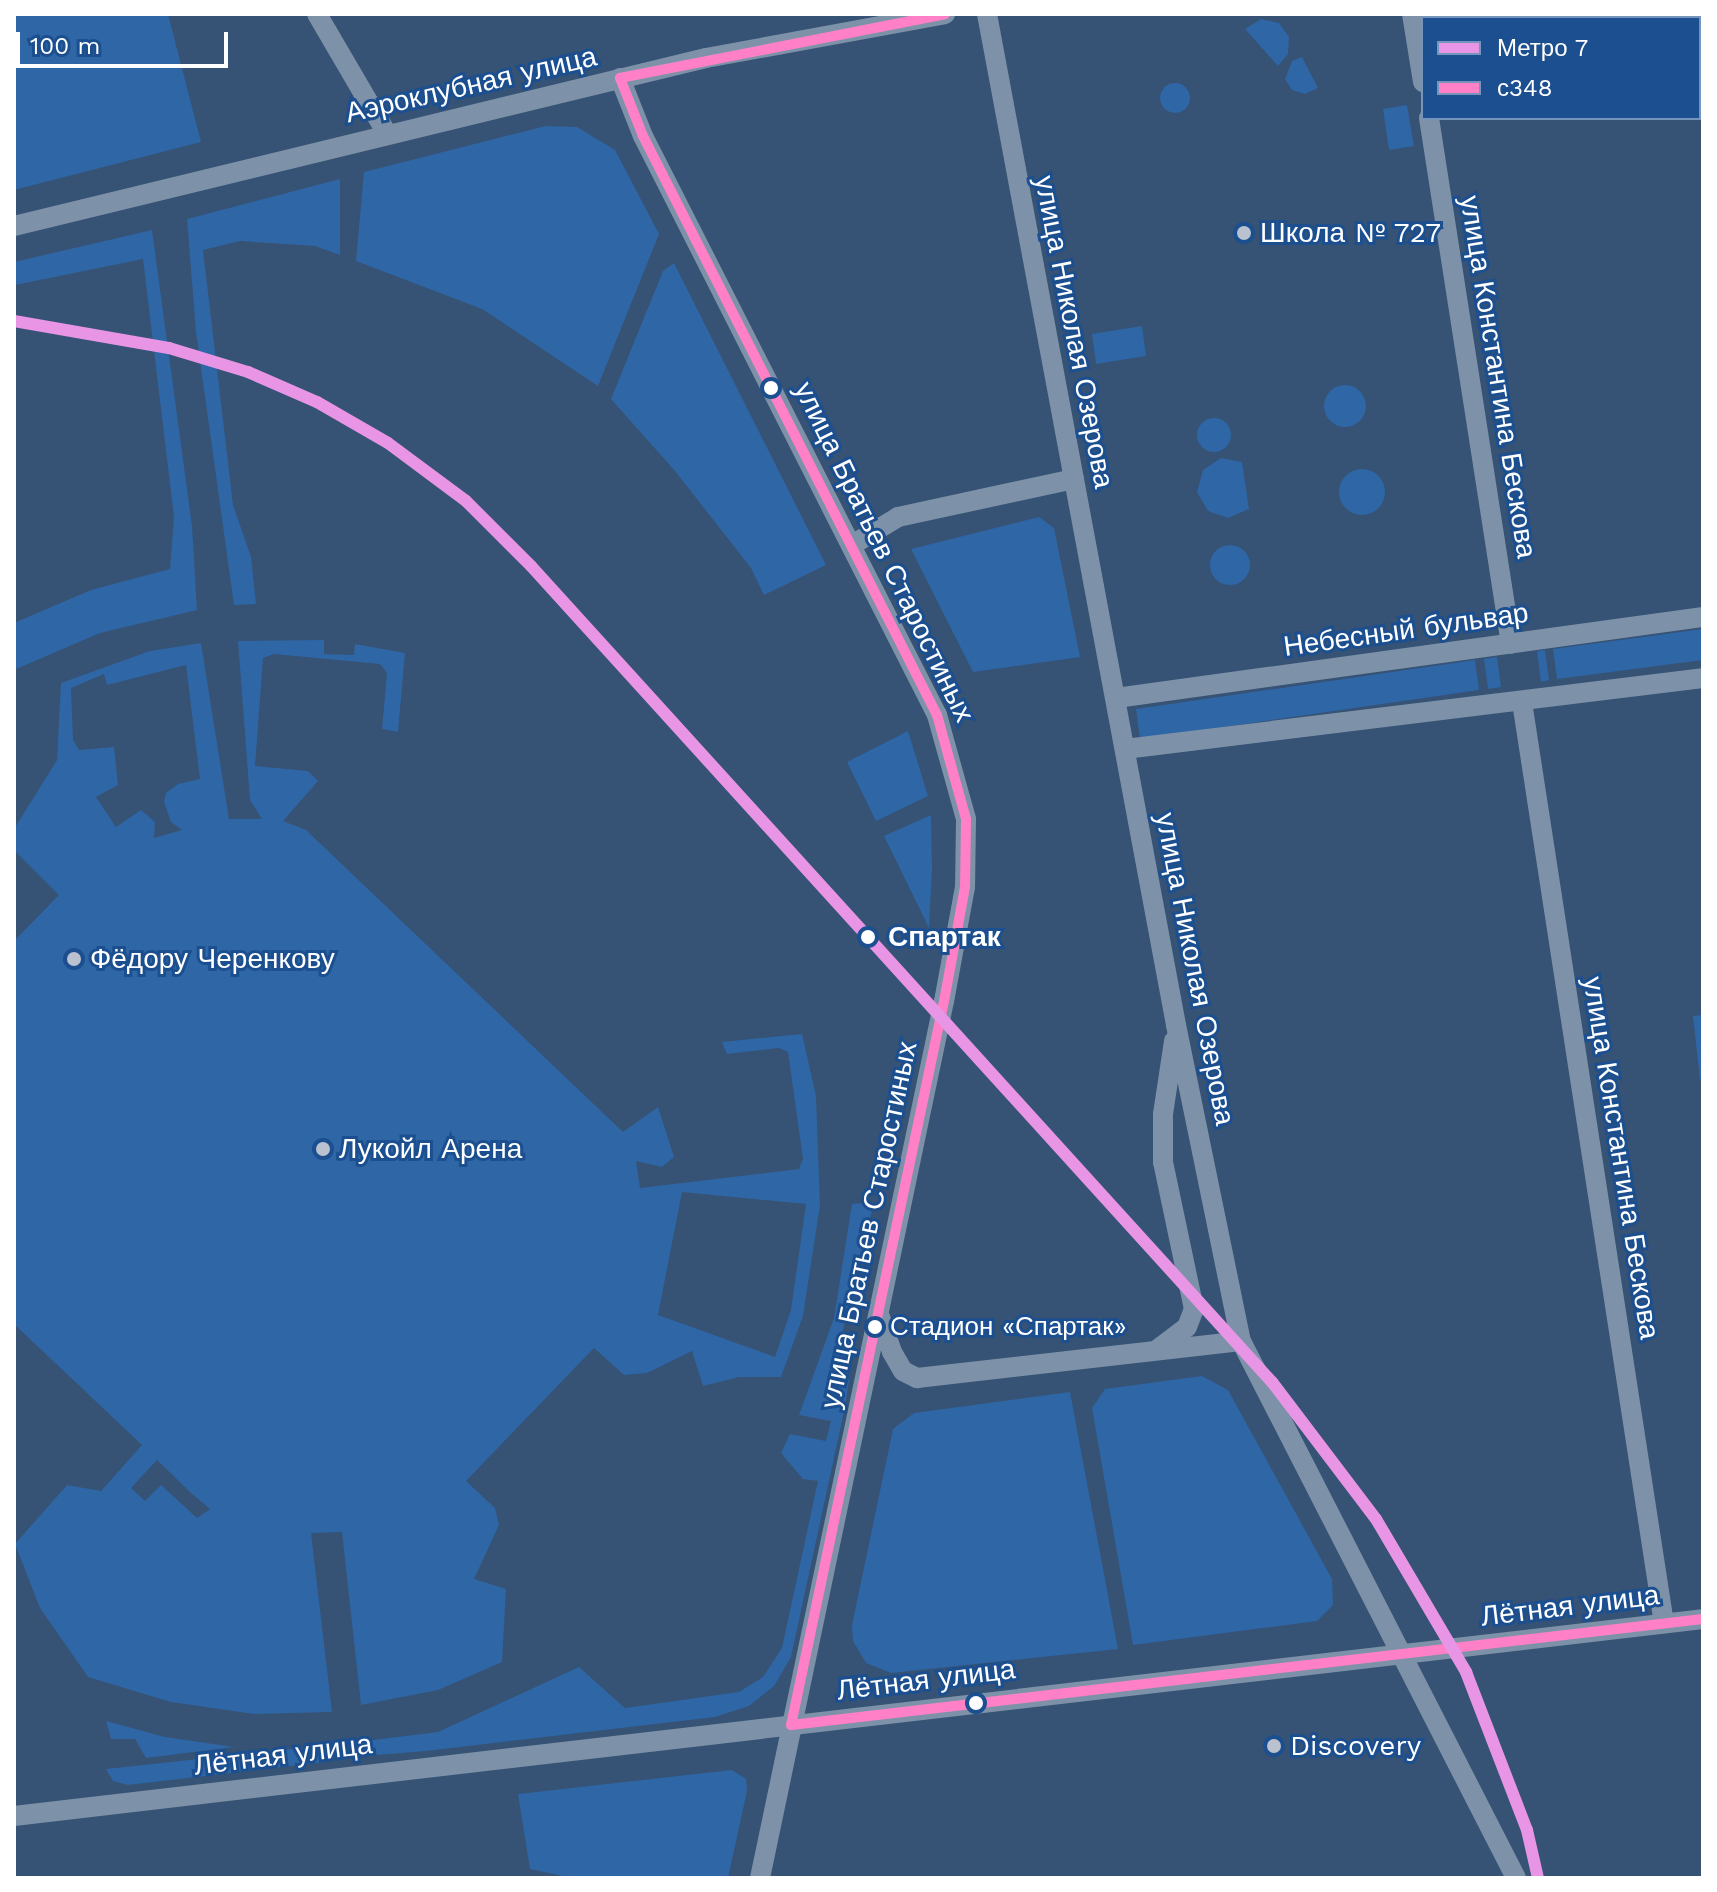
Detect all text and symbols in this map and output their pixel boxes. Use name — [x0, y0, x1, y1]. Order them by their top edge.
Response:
scale bar — [20, 16, 232, 66]
legend — [1421, 16, 1701, 120]
text: 100 m — [30, 32, 100, 60]
text: Метро 7 — [1497, 34, 1588, 62]
street label: Аэроклубная улица — [342, 40, 600, 130]
text: с348 — [1497, 74, 1552, 102]
street label: улица Николая Озерова — [1027, 173, 1121, 491]
street label: улица Константина Бескова — [1453, 193, 1543, 561]
place label: Школа № 727 — [1260, 216, 1442, 250]
marker: Школа № 727 — [1235, 224, 1253, 242]
street label: улица Братьев Старостиных — [787, 376, 981, 728]
unlabelled marker — [763, 380, 779, 396]
street label: Небесный бульвар — [1281, 596, 1531, 664]
street label: улица Николая Озерова — [1148, 810, 1242, 1128]
place label: Спартак — [888, 920, 1001, 954]
marker: Спартак — [855, 924, 881, 950]
place label: Фёдору Черенкову — [90, 942, 335, 976]
marker: Фёдору Черенкову — [65, 950, 83, 968]
street label: улица Константина Бескова — [1576, 974, 1666, 1342]
street label: улица Братьев Старостиных — [814, 1038, 924, 1412]
place label: Лукойл Арена — [339, 1132, 522, 1166]
marker: Лукойл Арена — [314, 1140, 332, 1158]
place label: Стадион «Спартак» — [890, 1311, 1127, 1343]
marker: Стадион «Спартак» — [867, 1319, 883, 1335]
street label: Лётная улица — [1479, 1578, 1661, 1634]
street label: Лётная улица — [835, 1652, 1017, 1708]
unlabelled marker — [968, 1695, 984, 1711]
street label: Лётная улица — [192, 1727, 374, 1783]
place label: Discovery — [1290, 1729, 1421, 1763]
marker: Discovery — [1265, 1737, 1283, 1755]

